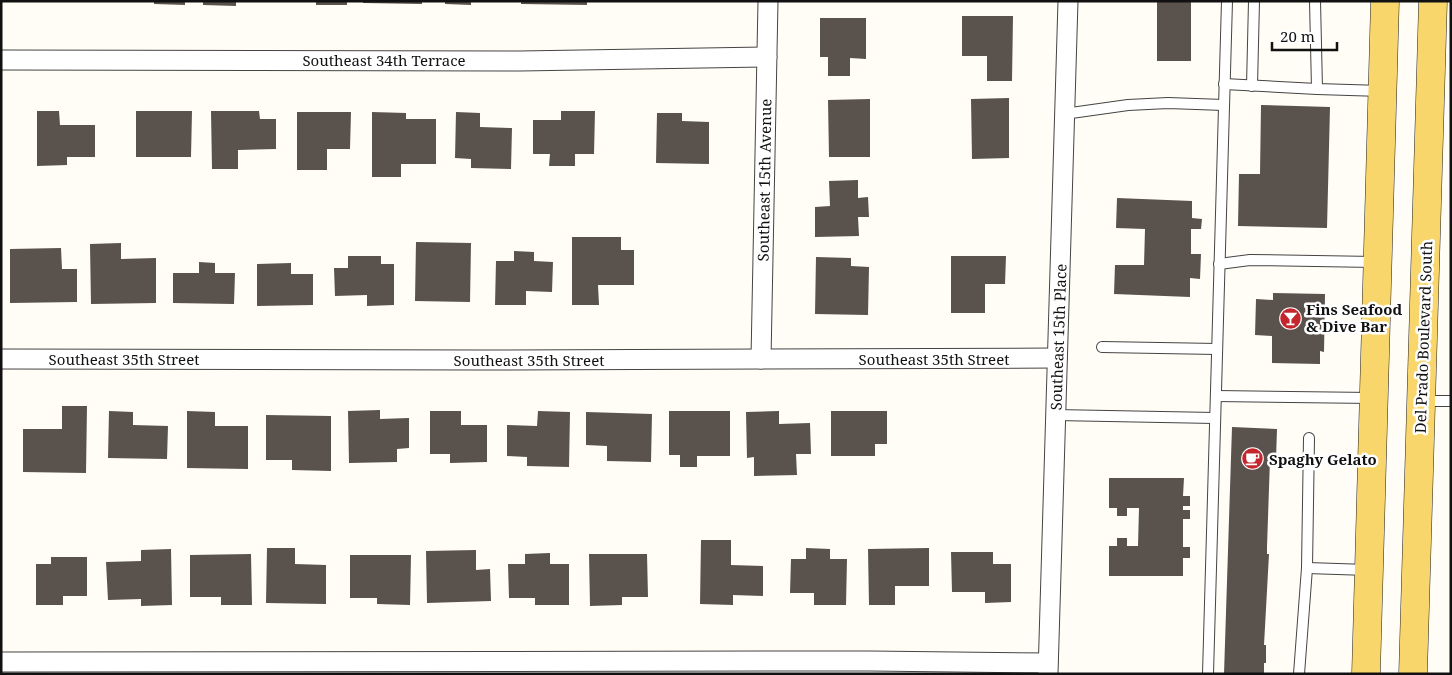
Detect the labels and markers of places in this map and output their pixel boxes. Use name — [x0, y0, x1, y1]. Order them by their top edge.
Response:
place label: Fins Seafood & Dive Bar — [1306, 299, 1403, 336]
bar icon: Fins Seafood & Dive Bar — [1278, 306, 1302, 330]
cafe icon: Spaghy Gelato — [1241, 447, 1265, 471]
place label: Spaghy Gelato — [1269, 449, 1377, 469]

